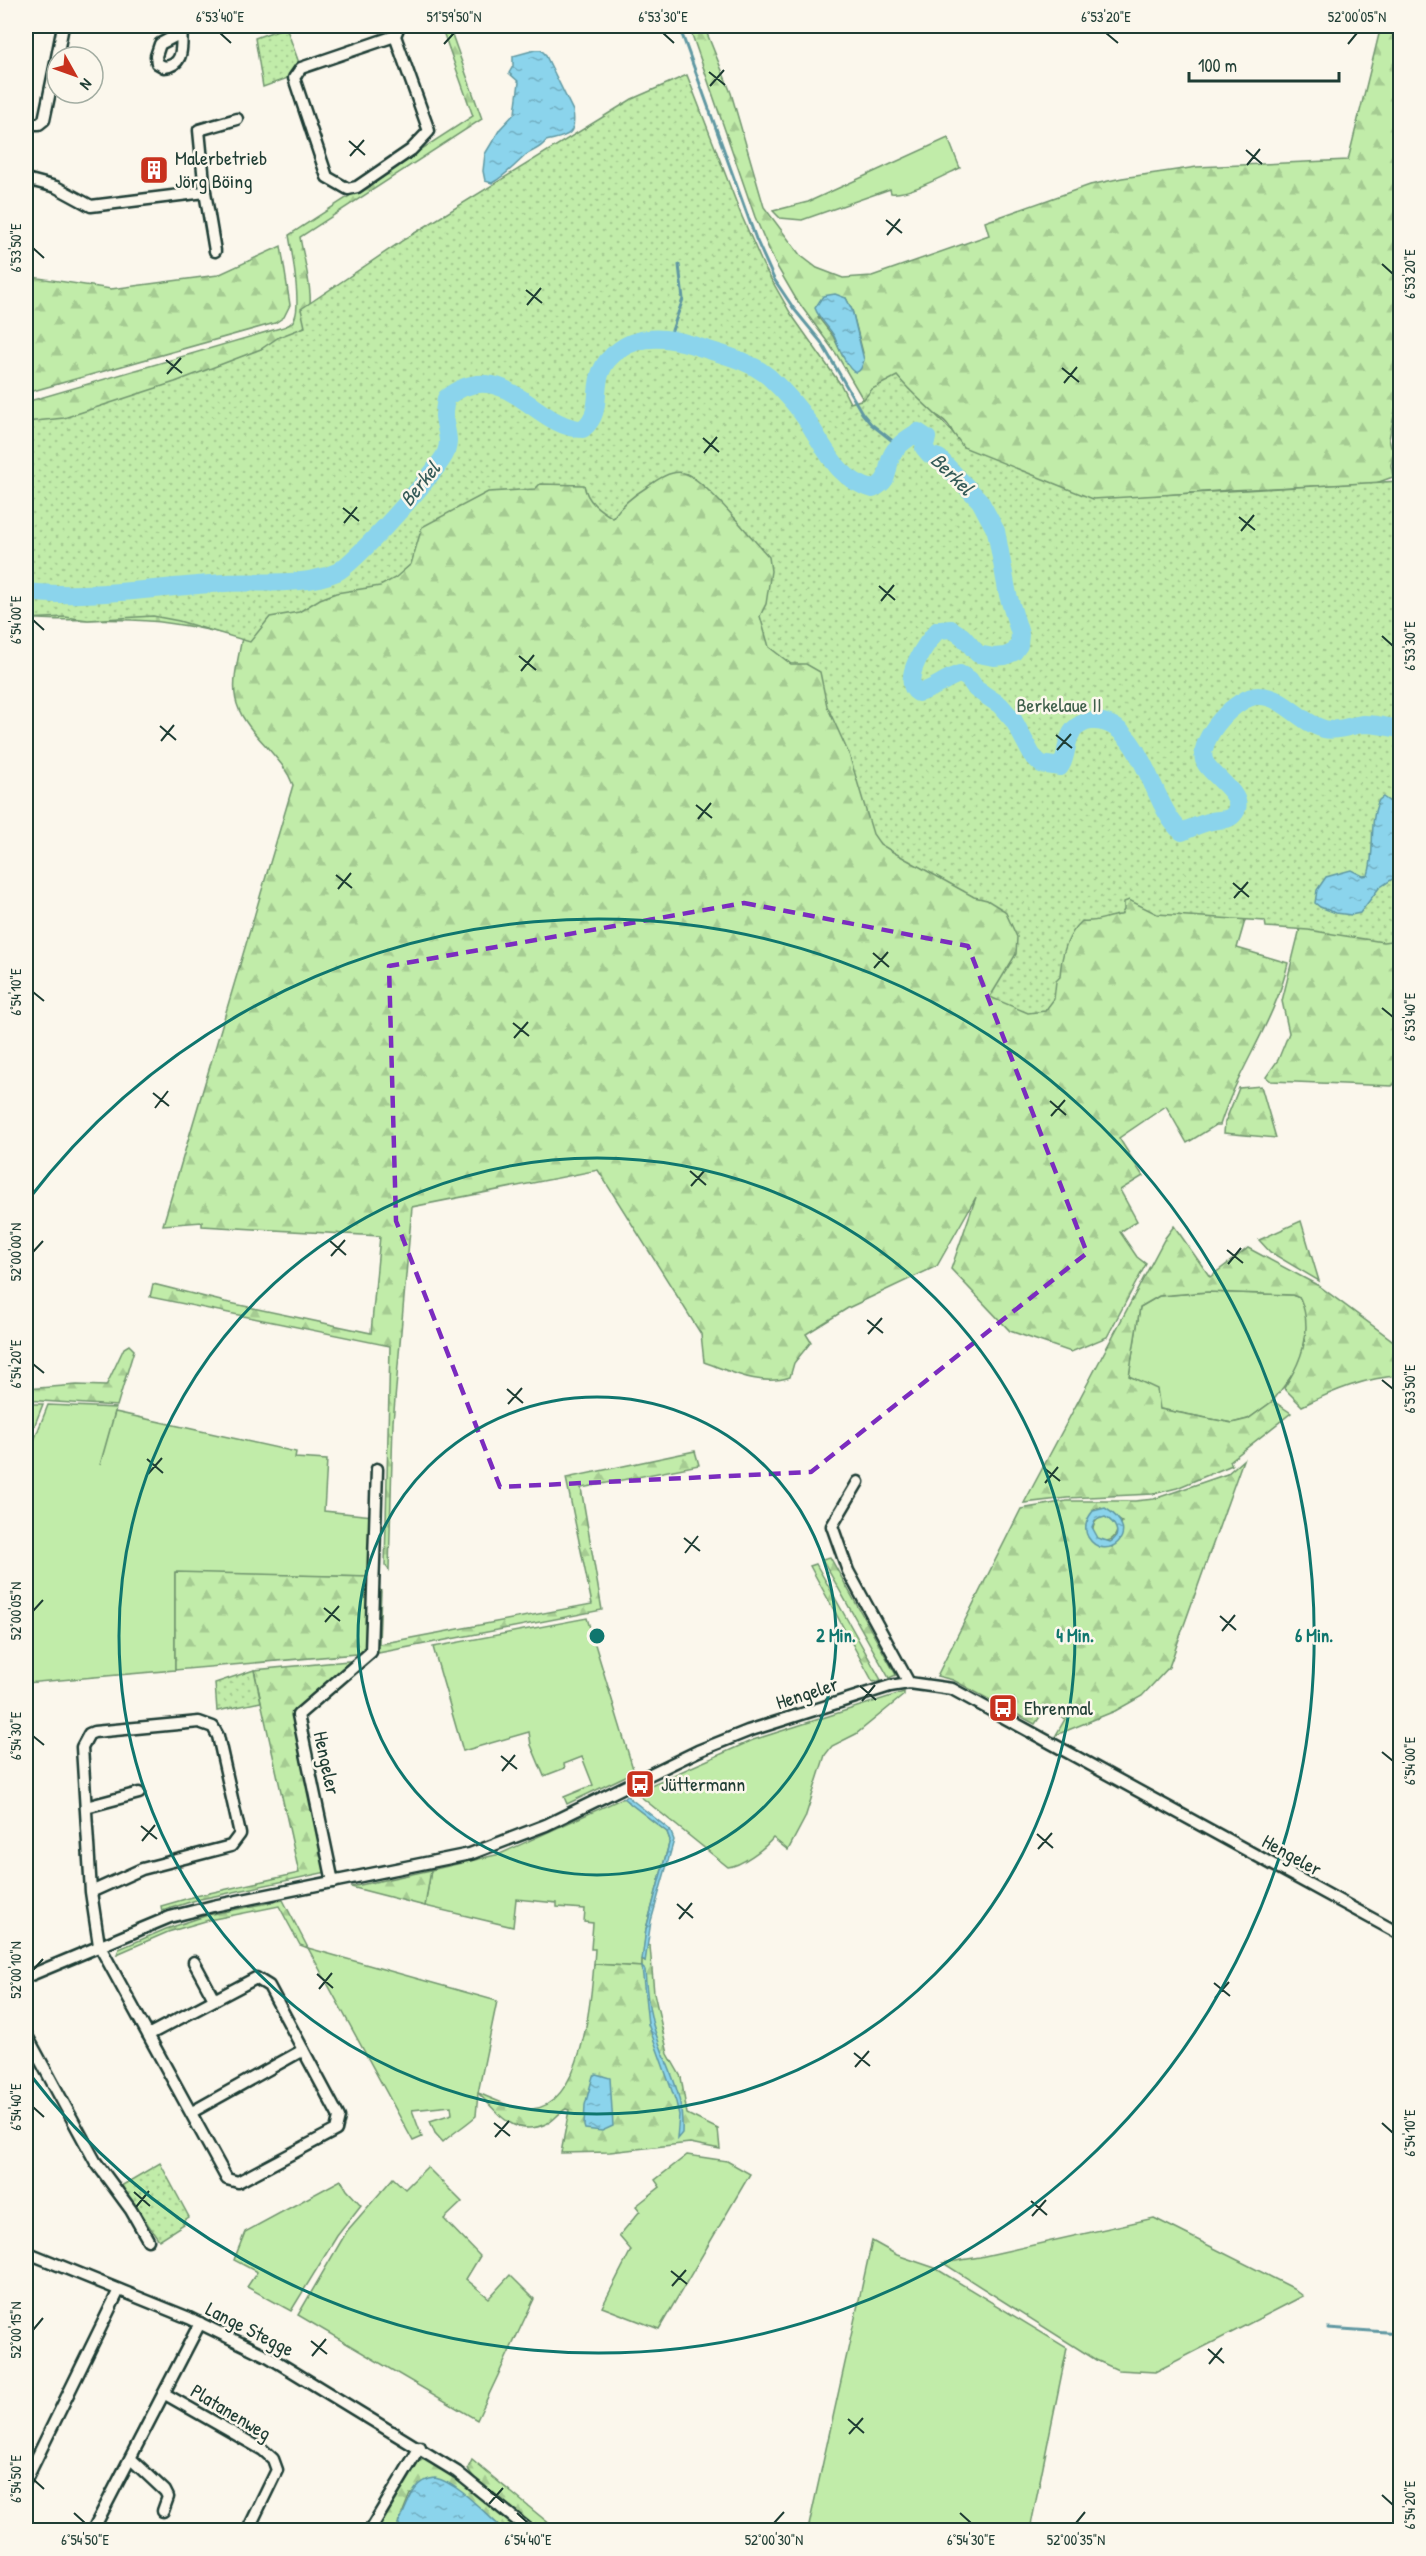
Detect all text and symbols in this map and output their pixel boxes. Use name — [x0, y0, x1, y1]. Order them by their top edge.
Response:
text: 6°53'40"E — [196, 6, 245, 27]
text: 51°59'50"N — [426, 6, 482, 27]
text: 6°53'30"E — [638, 6, 688, 27]
text: 6°53'20"E — [1081, 6, 1131, 27]
text: 52°00'05"N — [1328, 6, 1386, 27]
north arrow — [45, 45, 105, 105]
scale bar — [1189, 45, 1339, 83]
text: 100 m — [1198, 53, 1237, 78]
text: N — [75, 74, 98, 95]
place label: Malerbetrieb Jörg Böing — [175, 144, 267, 194]
building icon: Malerbetrieb Jörg Böing — [138, 154, 170, 186]
text: 6°53'50"E — [5, 223, 26, 273]
text: 6°53'20"E — [1399, 249, 1420, 299]
water label: Berkel — [924, 446, 981, 502]
water label: Berkel — [393, 454, 447, 512]
text: 6°54'00"E — [5, 595, 26, 644]
text: 6°53'30"E — [1399, 621, 1420, 671]
park label: Berkelaue II — [1016, 691, 1102, 718]
text: 6°54'10"E — [5, 968, 26, 1016]
text: 6°53'40"E — [1399, 992, 1420, 1041]
text: 52°00'00"N — [5, 1223, 26, 1281]
text: 6°54'20"E — [5, 1339, 26, 1388]
text: 6°53'50"E — [1399, 1364, 1420, 1414]
text: 52°00'05"N — [5, 1582, 26, 1640]
text: 2 Min. — [816, 1623, 856, 1648]
text: 4 Min. — [1056, 1623, 1094, 1648]
text: 6 Min. — [1295, 1623, 1333, 1648]
centre of rings — [587, 1626, 607, 1646]
street label: Hengeler — [772, 1670, 842, 1715]
bus stop icon: Ehrenmal — [987, 1692, 1019, 1724]
place label: Ehrenmal — [1024, 1694, 1093, 1721]
text: 6°54'30"E — [5, 1711, 26, 1760]
street label: Hengeler — [308, 1729, 347, 1797]
text: 6°54'00"E — [1399, 1736, 1420, 1785]
bus stop icon: Jüttermann — [624, 1768, 656, 1800]
place label: Jüttermann — [661, 1770, 745, 1797]
street label: Hengeler — [1258, 1827, 1327, 1882]
text: 52°00'10"N — [5, 1941, 26, 1999]
text: 6°54'40"E — [5, 2083, 26, 2131]
text: 6°54'10"E — [1399, 2109, 1420, 2157]
street label: Lange Stegge — [202, 2295, 299, 2362]
text: 52°00'15"N — [5, 2301, 26, 2359]
street label: Platanenweg — [186, 2377, 277, 2446]
text: 6°54'50"E — [5, 2455, 26, 2503]
text: 6°54'20"E — [1399, 2480, 1420, 2529]
text: 6°54'50"E — [61, 2529, 109, 2550]
text: 6°54'40"E — [504, 2529, 552, 2550]
text: 52°00'30"N — [745, 2529, 803, 2550]
text: 6°54'30"E — [947, 2529, 996, 2550]
text: 52°00'35"N — [1047, 2529, 1105, 2550]

